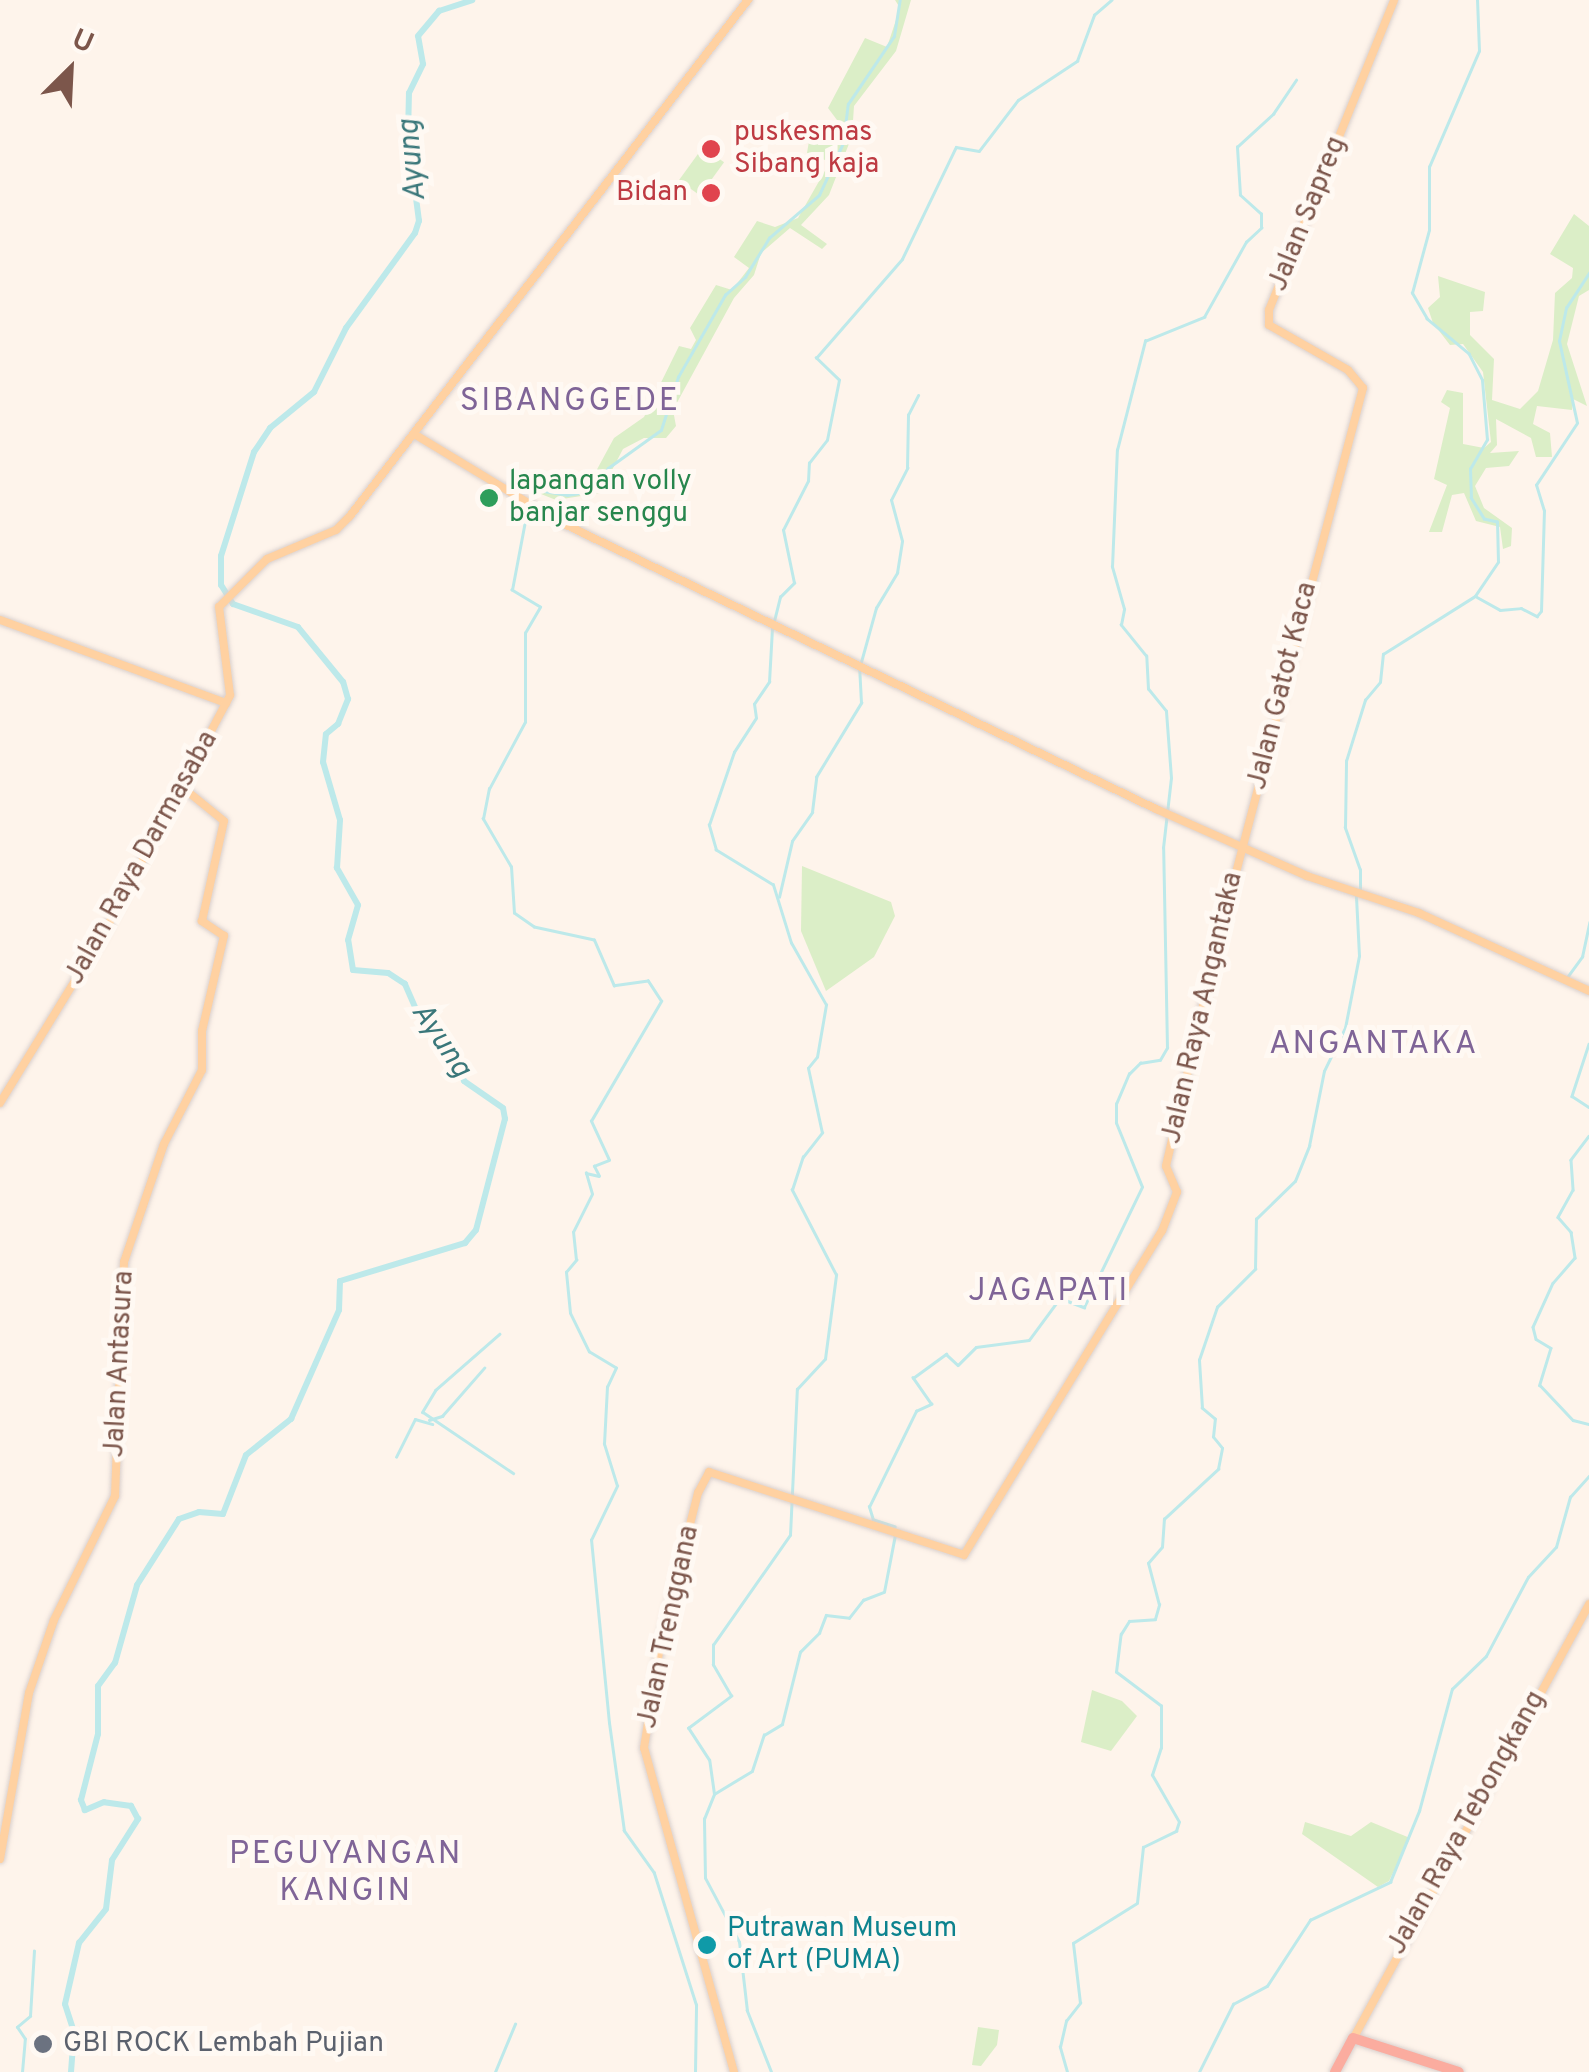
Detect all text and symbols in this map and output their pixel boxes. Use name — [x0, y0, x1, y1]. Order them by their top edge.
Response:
north arrow — [20, 20, 120, 120]
text: U — [66, 22, 99, 63]
place label: puskesmas Sibang kaja — [734, 116, 879, 182]
water label: Ayung — [392, 117, 436, 203]
street label: Jalan Sapreg — [1262, 132, 1354, 296]
marker: puskesmas Sibang kaja — [698, 136, 724, 162]
place label: Bidan — [616, 176, 688, 210]
marker: Bidan — [698, 180, 724, 206]
district label: SIBANGGEDE — [460, 383, 680, 421]
place label: lapangan volly banjar senggu — [509, 465, 692, 531]
marker: lapangan volly banjar senggu — [478, 487, 500, 509]
street label: Jalan Gatot Kaca — [1241, 579, 1325, 793]
street label: Jalan Raya Darmasaba — [58, 725, 226, 991]
street label: Jalan Raya Angantaka — [1155, 868, 1251, 1148]
water label: Ayung — [402, 997, 478, 1085]
district label: ANGANTAKA — [1269, 1026, 1479, 1064]
street label: Jalan Antasura — [98, 1269, 142, 1459]
district label: JAGAPATI — [968, 1273, 1130, 1311]
street label: Jalan Trenggana — [631, 1522, 707, 1732]
street label: Jalan Raya Tebongkang — [1380, 1685, 1554, 1961]
district label: PEGUYANGAN KANGIN — [229, 1837, 463, 1912]
place label: Putrawan Museum of Art (PUMA) — [727, 1912, 957, 1978]
marker: Putrawan Museum of Art (PUMA) — [696, 1934, 718, 1956]
place label: GBI ROCK Lembah Pujian — [63, 2027, 384, 2061]
marker: GBI ROCK Lembah Pujian — [32, 2033, 54, 2055]

